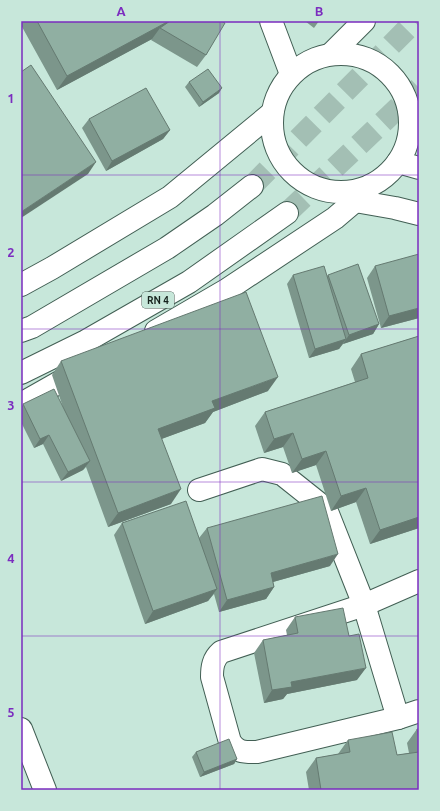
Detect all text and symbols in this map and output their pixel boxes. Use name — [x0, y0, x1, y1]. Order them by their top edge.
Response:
text: A — [116, 4, 126, 18]
text: B — [315, 4, 324, 18]
text: 1 — [7, 91, 15, 105]
text: 2 — [7, 245, 15, 259]
road number: RN 4 — [142, 292, 174, 308]
text: 3 — [7, 398, 15, 412]
text: 4 — [7, 551, 15, 565]
text: 5 — [7, 705, 15, 719]

